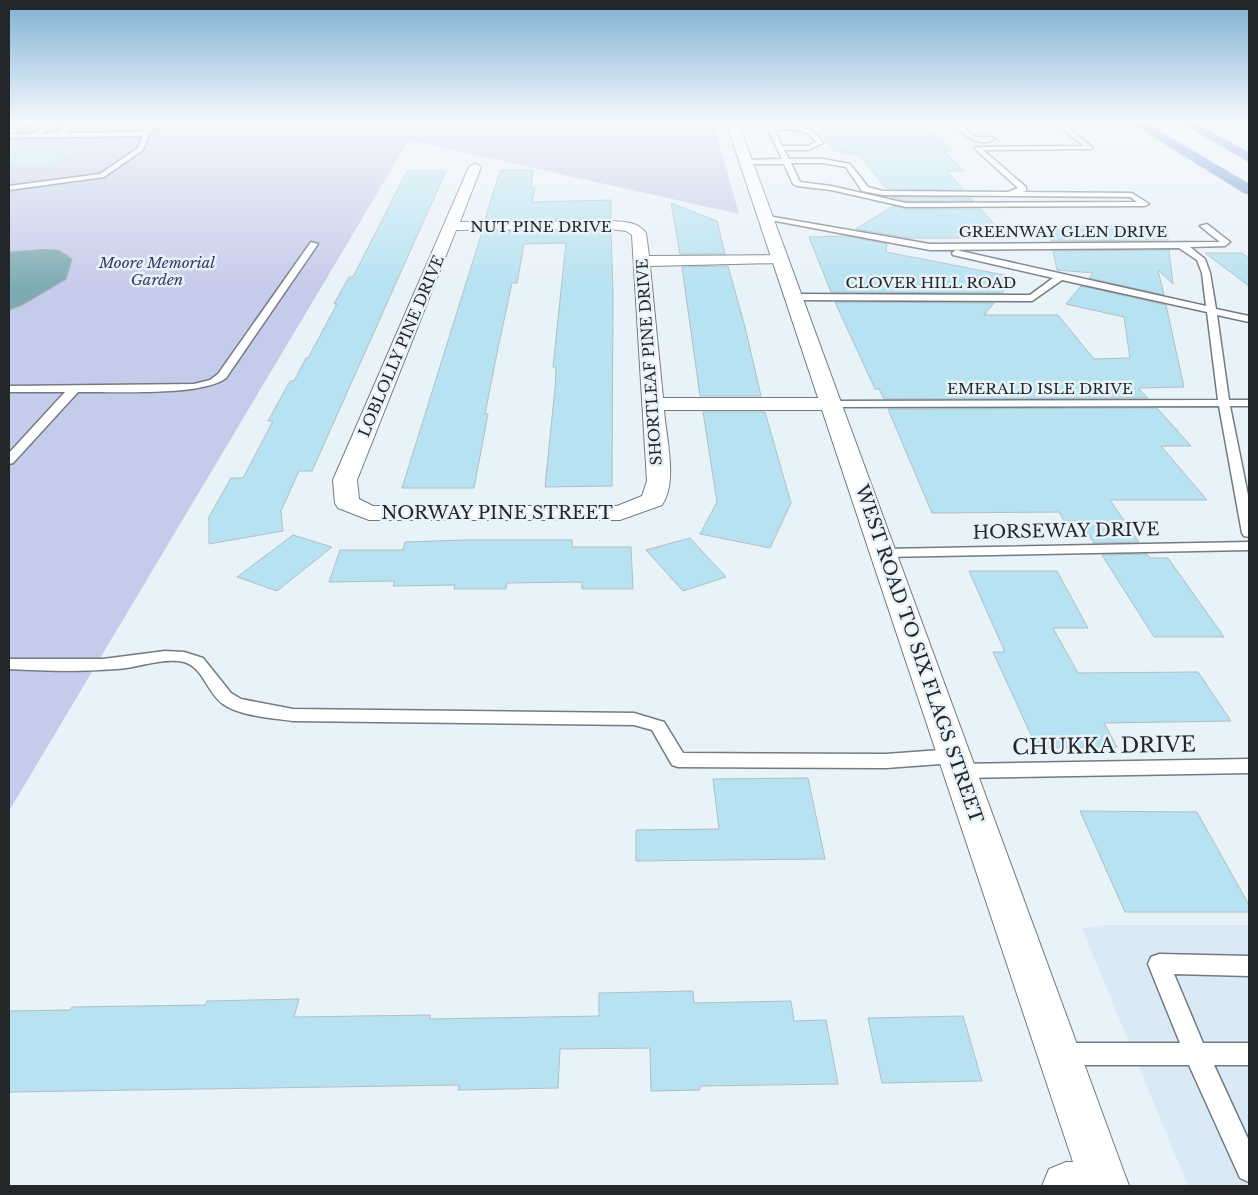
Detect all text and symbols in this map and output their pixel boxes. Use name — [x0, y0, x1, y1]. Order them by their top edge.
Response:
street label: NUT PINE DRIVE — [470, 217, 612, 236]
street label: GREENWAY GLEN DRIVE — [959, 222, 1167, 241]
street label: LOBLOLLY PINE DRIVE — [354, 252, 448, 440]
park label: Moore Memorial Garden — [98, 253, 215, 289]
street label: SHORTLEAF PINE DRIVE — [632, 258, 666, 466]
street label: CLOVER HILL ROAD — [846, 273, 1016, 292]
street label: EMERALD ISLE DRIVE — [947, 379, 1133, 398]
street label: WEST ROAD TO SIX FLAGS STREET — [850, 481, 988, 827]
street label: NORWAY PINE STREET — [381, 502, 613, 524]
street label: HORSEWAY DRIVE — [972, 518, 1160, 544]
street label: CHUKKA DRIVE — [1012, 731, 1196, 761]

